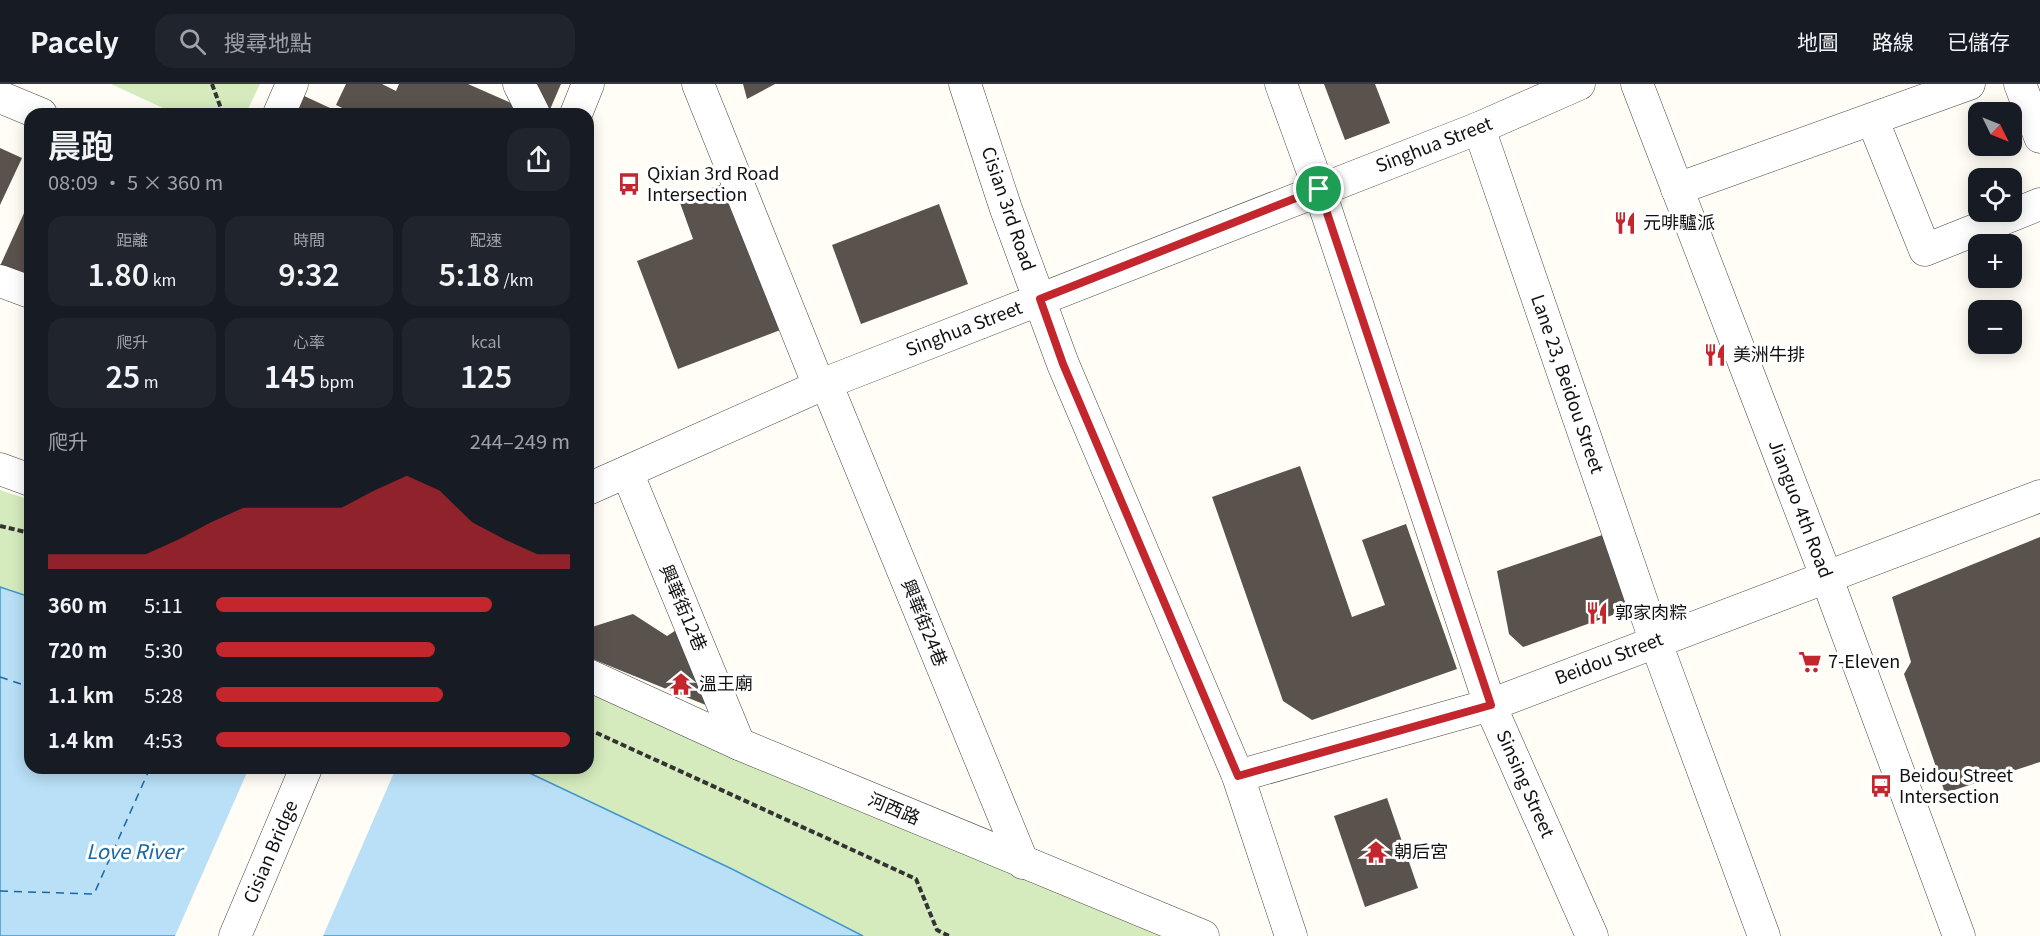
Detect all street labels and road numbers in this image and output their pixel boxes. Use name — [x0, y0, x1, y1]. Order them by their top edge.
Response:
street label: Singhua Street — [1371, 109, 1496, 177]
street label: Cisian 3rd Road — [976, 143, 1043, 274]
street label: Lane 23, Beidou Street — [1526, 290, 1612, 477]
street label: Singhua Street — [901, 293, 1026, 361]
street label: Jianguo 4th Road — [1763, 435, 1840, 581]
street label: 興華街12巷 — [655, 560, 715, 655]
street label: 興華街24巷 — [897, 575, 955, 670]
street label: Beidou Street — [1550, 625, 1666, 690]
street label: Sinsing Street — [1491, 725, 1562, 841]
street label: 河西路 — [865, 785, 925, 830]
street label: Cisian Bridge — [236, 796, 303, 907]

